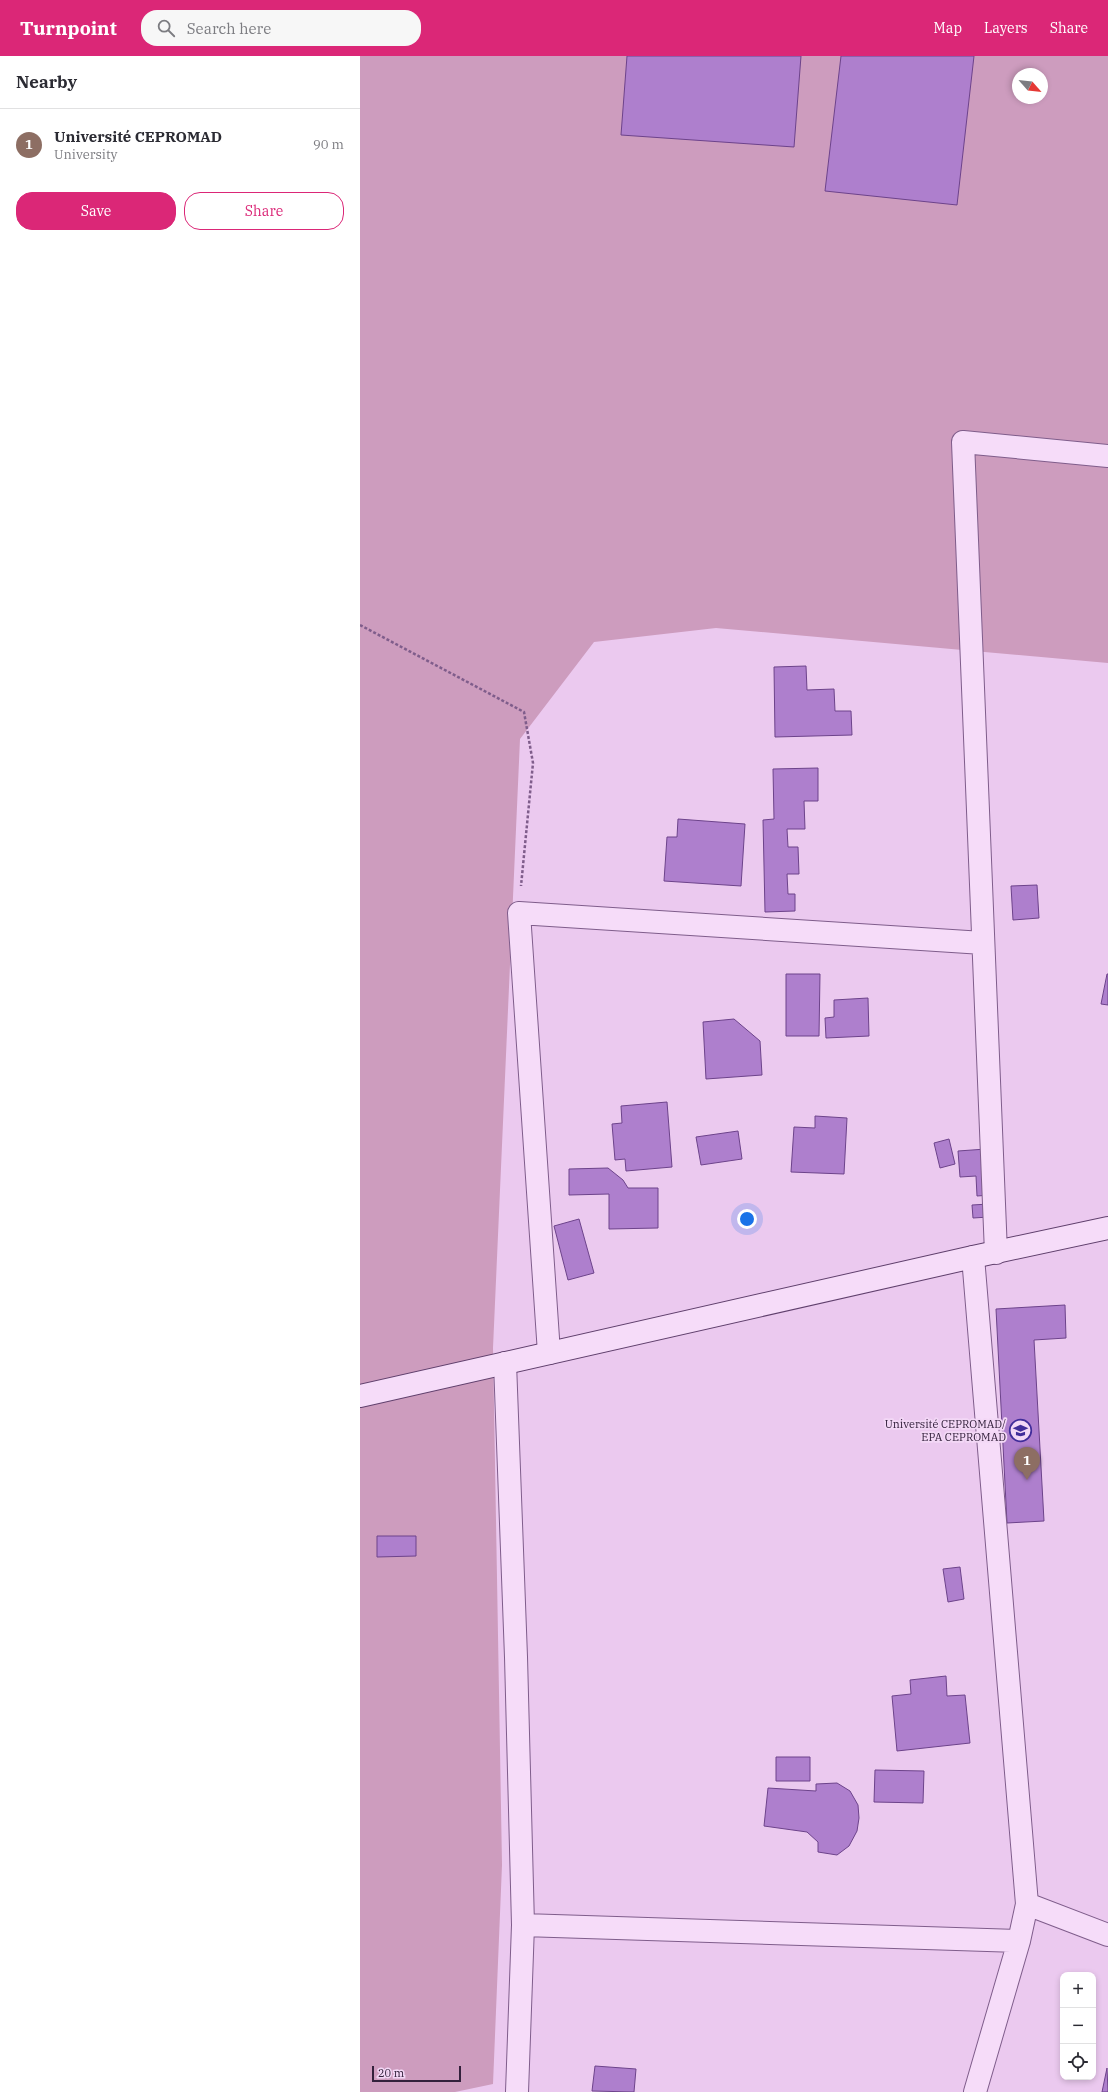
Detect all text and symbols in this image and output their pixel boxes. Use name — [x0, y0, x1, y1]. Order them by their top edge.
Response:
search box — [141, 10, 421, 46]
text: Turnpoint — [20, 16, 117, 40]
icon: search — [155, 17, 177, 39]
text: Search here — [187, 19, 271, 38]
text: Map — [934, 19, 962, 37]
text: Layers — [984, 19, 1028, 37]
text: Share — [1050, 19, 1088, 37]
north arrow — [1012, 68, 1048, 104]
text: Nearby — [16, 71, 77, 93]
text: Université CEPROMAD — [54, 127, 222, 146]
text: 1 — [25, 136, 33, 153]
text: 90 m — [313, 136, 344, 153]
text: University — [54, 146, 117, 163]
button: Save — [16, 192, 176, 230]
button: Share — [184, 192, 344, 230]
your location — [737, 1209, 757, 1229]
place label: Université CEPROMAD/ EPA CEPROMAD — [885, 1417, 1006, 1444]
school or university icon: Université CEPROMAD/ EPA CEPROMAD — [1008, 1417, 1034, 1443]
pin: 1 — [1014, 1447, 1040, 1480]
map controls — [1060, 1972, 1096, 2080]
button: + — [1060, 1972, 1096, 2008]
button: − — [1060, 2008, 1096, 2044]
button: locate — [1060, 2044, 1096, 2080]
scale bar — [372, 2064, 461, 2083]
text: 20 m — [378, 2066, 404, 2080]

